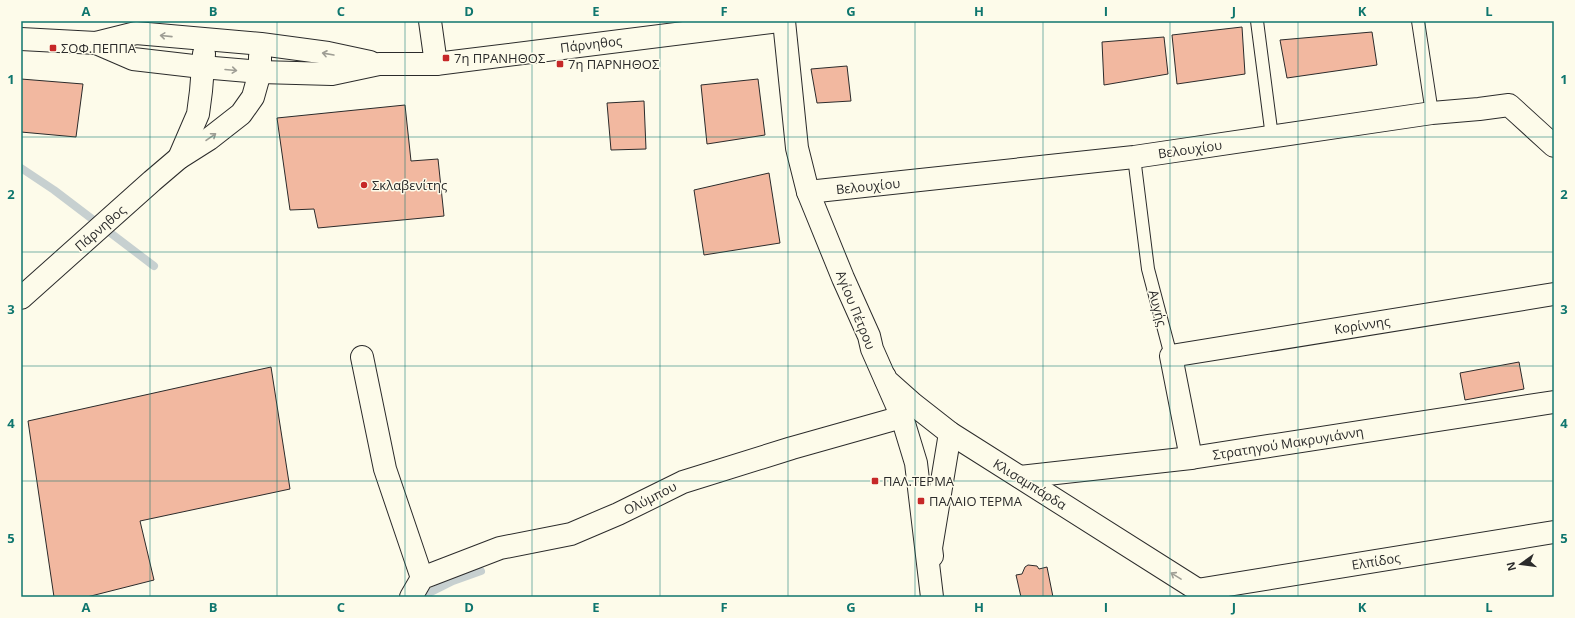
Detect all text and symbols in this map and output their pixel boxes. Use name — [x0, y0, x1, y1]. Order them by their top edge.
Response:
text: A — [82, 2, 91, 20]
text: B — [209, 2, 218, 20]
text: C — [337, 2, 345, 20]
text: D — [464, 2, 474, 20]
text: E — [592, 2, 600, 20]
text: F — [720, 2, 728, 20]
text: G — [846, 2, 856, 20]
text: H — [974, 2, 984, 20]
text: I — [1104, 2, 1108, 20]
text: J — [1231, 2, 1236, 20]
text: K — [1358, 2, 1367, 20]
text: L — [1485, 2, 1493, 20]
street label: Πάρνηθος — [559, 31, 623, 57]
one-way arrow — [160, 33, 173, 40]
place label: ΣΟΦ.ΠΕΠΠΑ — [61, 39, 137, 57]
marker: ΣΟΦ.ΠΕΠΠΑ — [48, 43, 58, 53]
one-way arrow — [321, 49, 334, 57]
place label: 7η ΠΡΑΝΗΘΟΣ — [454, 49, 546, 67]
marker: 7η ΠΡΑΝΗΘΟΣ — [441, 53, 451, 63]
place label: 7η ΠΑΡΝΗΘΟΣ — [568, 55, 660, 73]
marker: 7η ΠΑΡΝΗΘΟΣ — [555, 59, 565, 69]
one-way arrow — [224, 66, 237, 73]
text: 1 — [7, 70, 15, 88]
text: 1 — [1560, 70, 1568, 88]
one-way arrow — [206, 133, 217, 141]
street label: Βελουχίου — [1157, 136, 1223, 162]
street label: Βελουχίου — [835, 174, 901, 198]
place label: Σκλαβενίτης — [372, 176, 447, 194]
marker: Σκλαβενίτης — [359, 180, 369, 190]
text: 2 — [7, 185, 15, 203]
text: 2 — [1560, 185, 1568, 203]
street label: Πάρνηθος — [71, 201, 129, 255]
street label: Αγίου Πέτρου — [832, 268, 880, 352]
street label: Αυγής — [1145, 288, 1171, 328]
text: 3 — [7, 300, 15, 318]
text: 3 — [1560, 300, 1568, 318]
street label: Κορίννης — [1333, 312, 1391, 338]
text: 4 — [7, 414, 15, 432]
text: 4 — [1560, 414, 1568, 432]
street label: Στρατηγού Μακρυγιάννη — [1211, 422, 1365, 464]
street label: Κλισαμπάρδα — [990, 454, 1070, 514]
place label: ΠΑΛ.ΤΕΡΜΑ — [883, 472, 955, 490]
marker: ΠΑΛ.ΤΕΡΜΑ — [870, 476, 880, 486]
street label: Ολύμπου — [620, 477, 680, 519]
place label: ΠΑΛΑΙΟ ΤΕΡΜΑ — [929, 492, 1023, 510]
marker: ΠΑΛΑΙΟ ΤΕΡΜΑ — [916, 496, 926, 506]
text: 5 — [7, 529, 15, 547]
text: 5 — [1560, 529, 1568, 547]
north arrow — [1501, 544, 1541, 584]
street label: Ελπίδος — [1350, 548, 1402, 574]
text: N — [1502, 560, 1519, 573]
one-way arrow — [1170, 572, 1182, 580]
text: A — [82, 598, 91, 616]
text: B — [209, 598, 218, 616]
text: C — [337, 598, 345, 616]
text: D — [464, 598, 474, 616]
text: E — [592, 598, 600, 616]
text: F — [720, 598, 728, 616]
text: G — [846, 598, 856, 616]
text: H — [974, 598, 984, 616]
text: I — [1104, 598, 1108, 616]
text: J — [1231, 598, 1236, 616]
text: K — [1358, 598, 1367, 616]
text: L — [1485, 598, 1493, 616]

